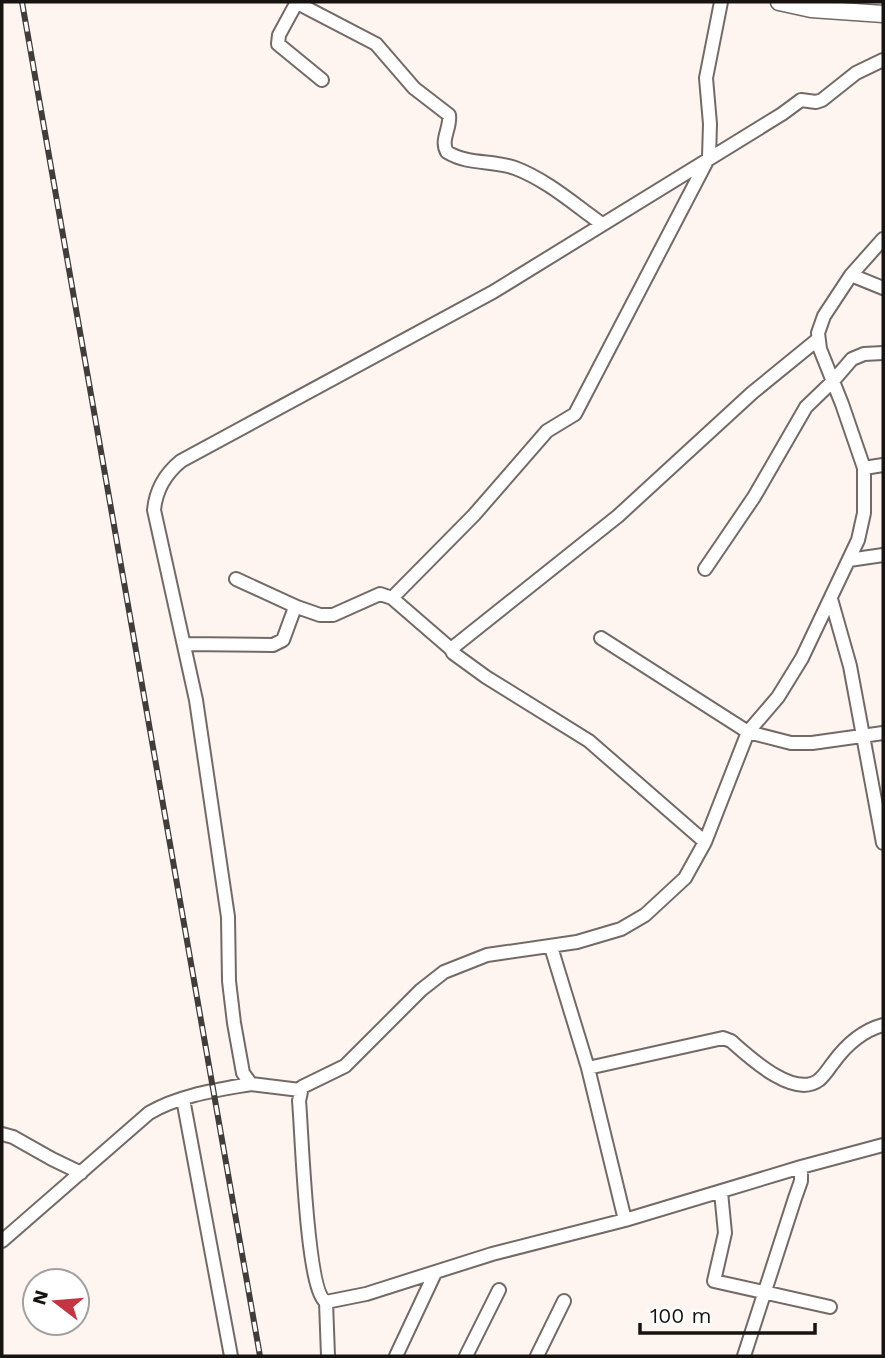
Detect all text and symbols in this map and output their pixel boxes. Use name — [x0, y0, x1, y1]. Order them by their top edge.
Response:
north arrow — [21, 1267, 91, 1337]
text: N — [27, 1288, 53, 1307]
scale bar — [640, 1292, 815, 1336]
text: 100 m — [650, 1303, 712, 1328]

